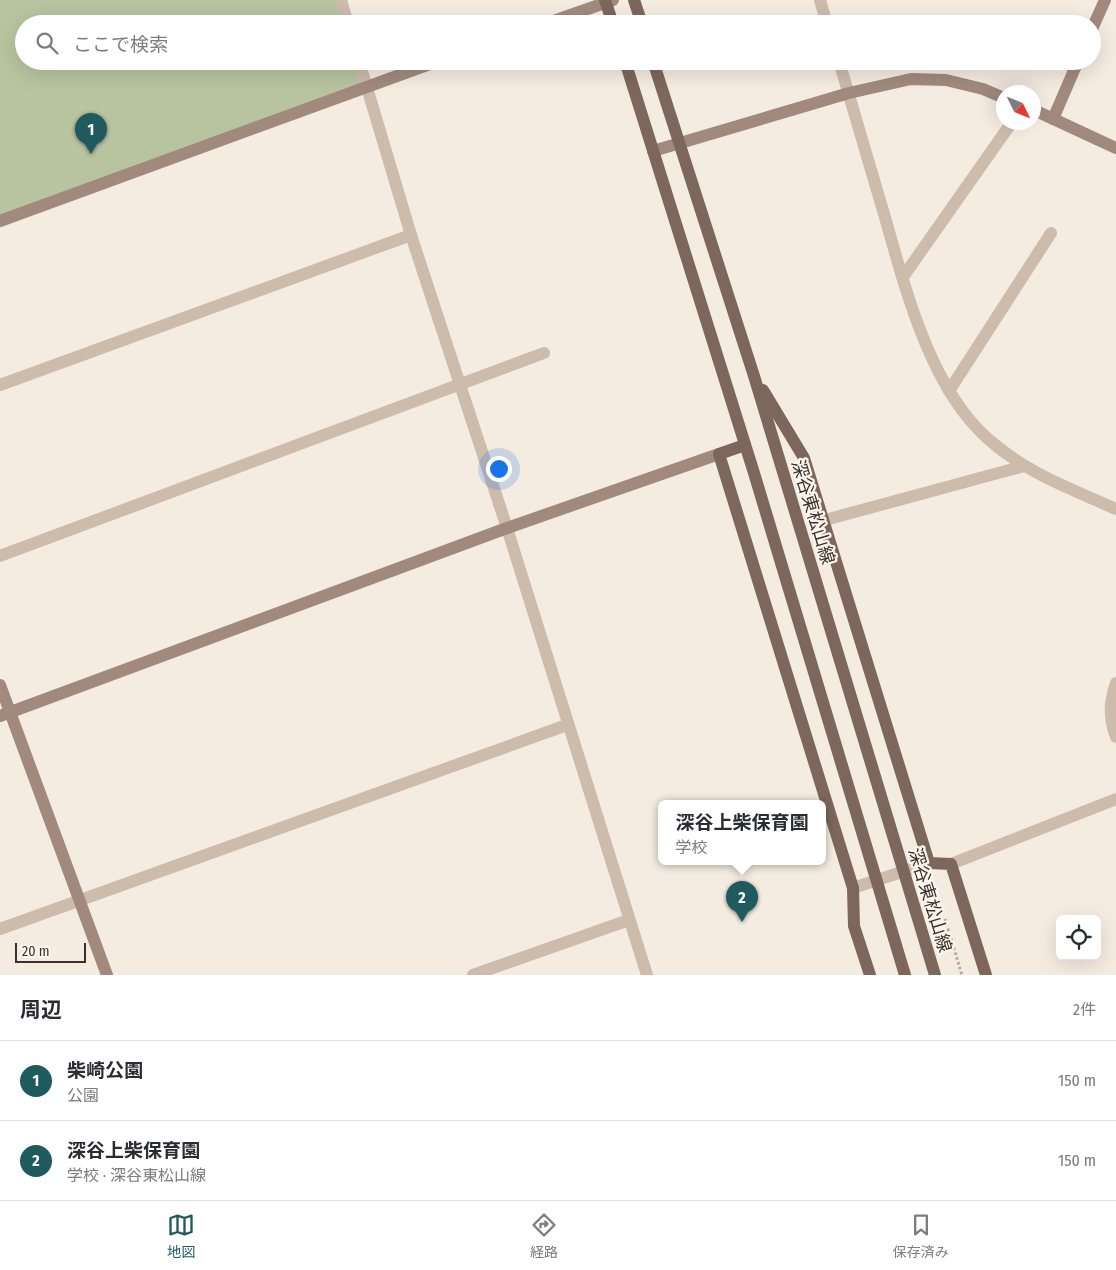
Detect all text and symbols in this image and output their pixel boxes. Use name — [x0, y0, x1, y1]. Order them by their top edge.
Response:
search box — [15, 15, 1101, 70]
icon: search — [33, 29, 61, 57]
text: ここで検索 — [73, 33, 168, 56]
north arrow — [996, 85, 1041, 130]
pin: 1 — [75, 113, 107, 154]
your location — [486, 456, 512, 482]
street label: 深谷東松山線 — [787, 457, 839, 567]
popup — [658, 800, 826, 865]
text: 深谷上柴保育園 — [675, 811, 809, 834]
text: 学校 — [675, 838, 708, 857]
street label: 深谷東松山線 — [904, 845, 956, 955]
pin: 2 — [726, 881, 758, 922]
map controls — [1056, 915, 1101, 960]
button: locate — [1056, 915, 1101, 960]
scale bar — [15, 940, 86, 963]
text: 20 m — [22, 943, 50, 960]
text: 周辺 — [20, 997, 62, 1023]
text: 2件 — [1073, 1000, 1096, 1019]
text: 柴崎公園 — [67, 1059, 143, 1082]
text: 1 — [33, 1071, 39, 1090]
text: 150 m — [1058, 1071, 1096, 1090]
text: 公園 — [67, 1086, 99, 1105]
text: 深谷上柴保育園 — [67, 1139, 200, 1162]
text: 2 — [32, 1151, 40, 1170]
text: 150 m — [1058, 1151, 1096, 1170]
text: 学校 · 深谷東松山線 — [67, 1166, 206, 1185]
tab: 地図 — [167, 1211, 195, 1261]
tab: 経路 — [530, 1211, 558, 1261]
tab: 保存済み — [893, 1211, 949, 1261]

